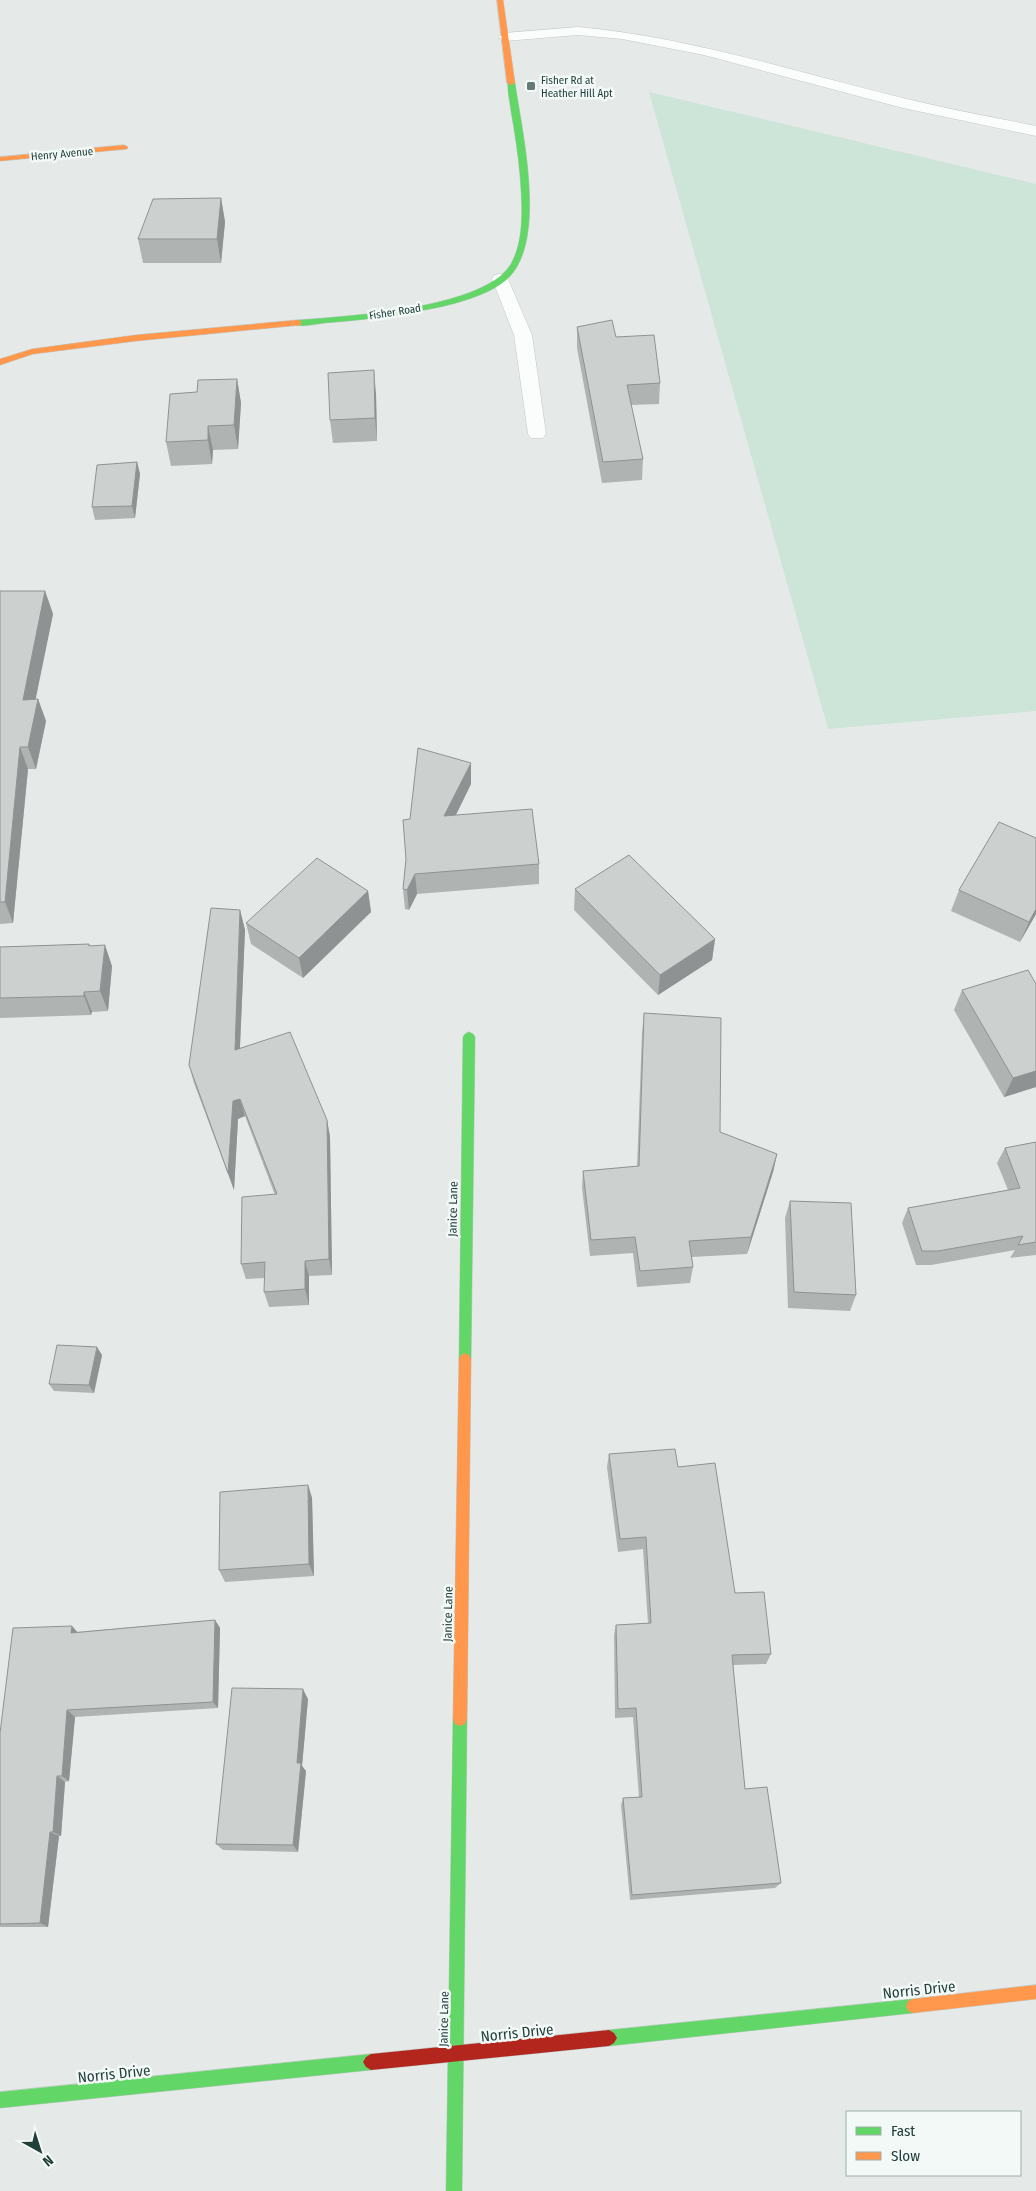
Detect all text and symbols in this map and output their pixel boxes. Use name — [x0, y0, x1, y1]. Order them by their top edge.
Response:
place label: Fisher Rd at Heather Hill Apt — [541, 74, 613, 100]
marker: Fisher Rd at Heather Hill Apt — [525, 80, 537, 92]
street label: Henry Avenue — [30, 145, 94, 163]
street label: Fisher Road — [368, 301, 422, 323]
street label: Janice Lane — [446, 1181, 460, 1237]
street label: Janice Lane — [441, 1586, 455, 1642]
street label: Norris Drive — [882, 1977, 956, 2003]
street label: Janice Lane — [437, 1991, 451, 2047]
street label: Norris Drive — [480, 2020, 554, 2046]
street label: Norris Drive — [77, 2061, 151, 2087]
legend — [846, 2111, 1021, 2176]
text: Fast — [891, 2122, 915, 2140]
north arrow — [15, 2126, 65, 2176]
text: Slow — [891, 2147, 920, 2165]
text: N — [39, 2151, 56, 2170]

